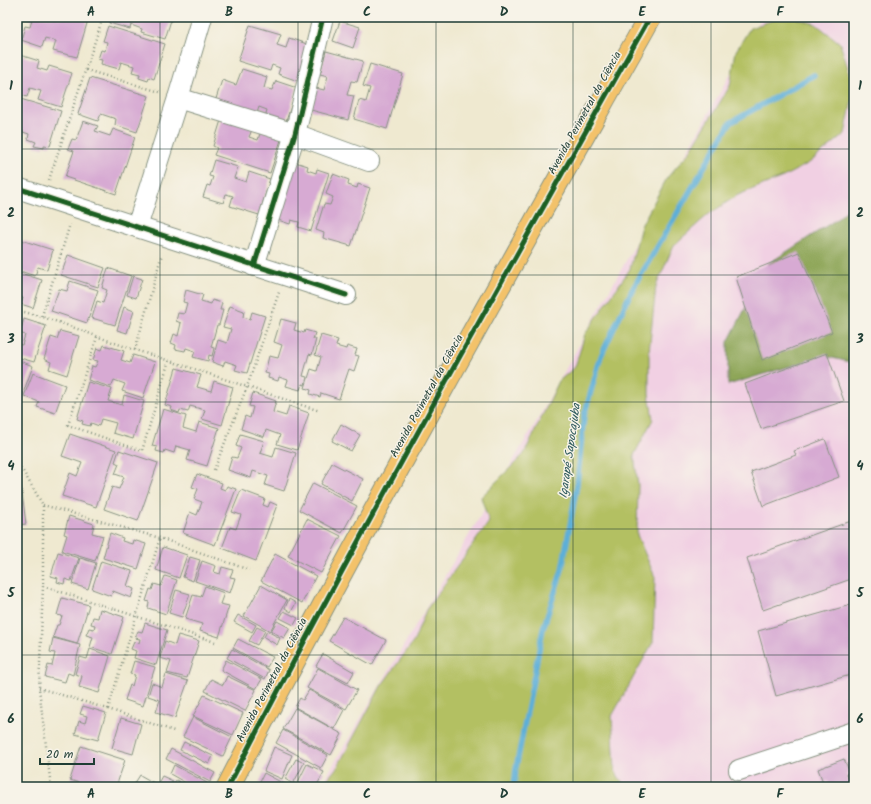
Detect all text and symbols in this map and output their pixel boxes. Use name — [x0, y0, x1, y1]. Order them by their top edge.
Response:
text: A — [87, 2, 95, 23]
text: B — [225, 2, 233, 23]
text: C — [363, 2, 371, 23]
text: D — [500, 2, 509, 23]
text: E — [638, 2, 646, 23]
text: F — [776, 2, 784, 23]
street label: Avenida Perimetral da Ciência — [544, 48, 626, 178]
text: 1 — [9, 76, 13, 97]
text: 1 — [858, 76, 862, 97]
text: 2 — [7, 203, 15, 224]
text: 2 — [856, 203, 864, 224]
text: 3 — [6, 329, 15, 350]
text: 3 — [855, 329, 864, 350]
street label: Avenida Perimetral da Ciência — [386, 331, 468, 461]
water label: Igarapé Sapocajuba — [554, 401, 586, 500]
text: 4 — [7, 456, 15, 477]
text: 4 — [856, 456, 864, 477]
text: 5 — [7, 583, 16, 604]
text: 5 — [856, 583, 865, 604]
street label: Avenida Perimetral da Ciência — [232, 615, 312, 745]
text: 6 — [7, 709, 15, 730]
text: 6 — [856, 709, 864, 730]
scale bar — [40, 740, 94, 766]
text: 20 m — [46, 745, 74, 764]
text: A — [87, 784, 95, 804]
text: B — [225, 784, 233, 804]
text: C — [363, 784, 371, 804]
text: D — [500, 784, 509, 804]
text: E — [638, 784, 646, 804]
text: F — [776, 784, 784, 804]

